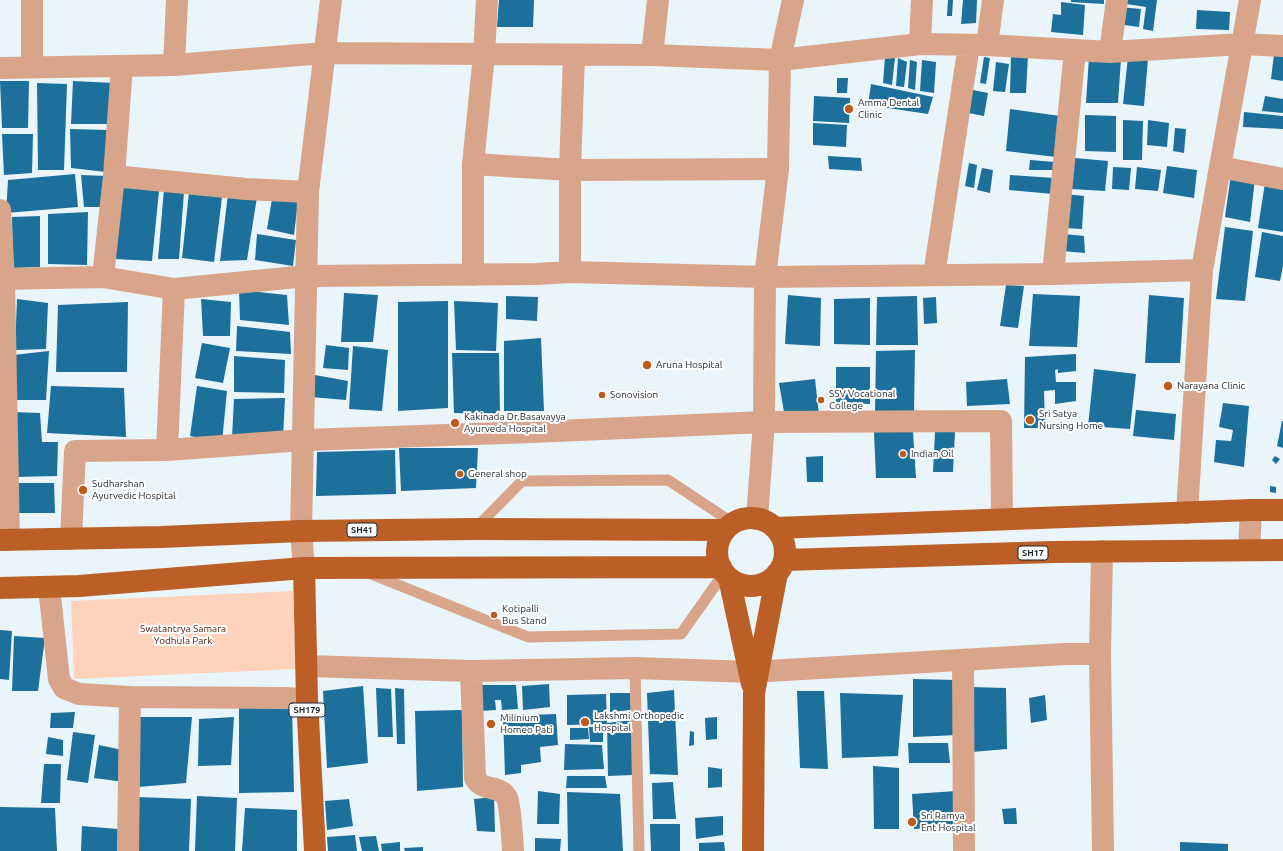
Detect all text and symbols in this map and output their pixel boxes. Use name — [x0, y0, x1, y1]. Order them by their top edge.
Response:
place label: Amma Dental Clinic — [858, 97, 919, 120]
marker: Amma Dental Clinic — [843, 103, 855, 115]
marker: Aruna Hospital — [641, 359, 653, 371]
place label: Aruna Hospital — [656, 359, 722, 371]
marker: Narayana Clinic — [1162, 380, 1174, 392]
place label: Narayana Clinic — [1177, 380, 1245, 392]
place label: SSV Vocational College — [829, 388, 895, 412]
place label: Sonovision — [610, 389, 658, 401]
marker: Sonovision — [597, 390, 607, 400]
marker: SSV Vocational College — [816, 395, 826, 405]
place label: Sri Satya Nursing Home — [1039, 408, 1103, 432]
place label: Kakinada Dr.Basavayya Ayurveda Hospital — [464, 411, 566, 434]
marker: Sri Satya Nursing Home — [1024, 414, 1036, 426]
marker: Kakinada Dr.Basavayya Ayurveda Hospital — [449, 417, 461, 429]
place label: Indian Oil — [911, 448, 953, 460]
marker: Indian Oil — [898, 449, 908, 459]
place label: General shop — [468, 468, 527, 480]
marker: General shop — [455, 469, 465, 479]
place label: Sudharshan Ayurvedic Hospital — [92, 478, 176, 502]
marker: Sudharshan Ayurvedic Hospital — [77, 484, 89, 496]
road number: SH41 — [347, 523, 377, 537]
road number: SH17 — [1018, 546, 1048, 560]
place label: Kotipalli Bus Stand — [502, 603, 547, 626]
marker: Kotipalli Bus Stand — [489, 610, 499, 620]
park label: Swatantrya Samara Yodhula Park — [140, 623, 226, 646]
road number: SH179 — [289, 703, 325, 717]
place label: Lakshmi Orthopedic Hospital — [594, 710, 684, 734]
place label: Milinium Homeo Pati — [500, 712, 552, 736]
marker: Lakshmi Orthopedic Hospital — [579, 716, 591, 728]
marker: Milinium Homeo Pati — [485, 718, 497, 730]
place label: Sri Ramya Ent Hospital — [921, 810, 976, 834]
marker: Sri Ramya Ent Hospital — [906, 816, 918, 828]

